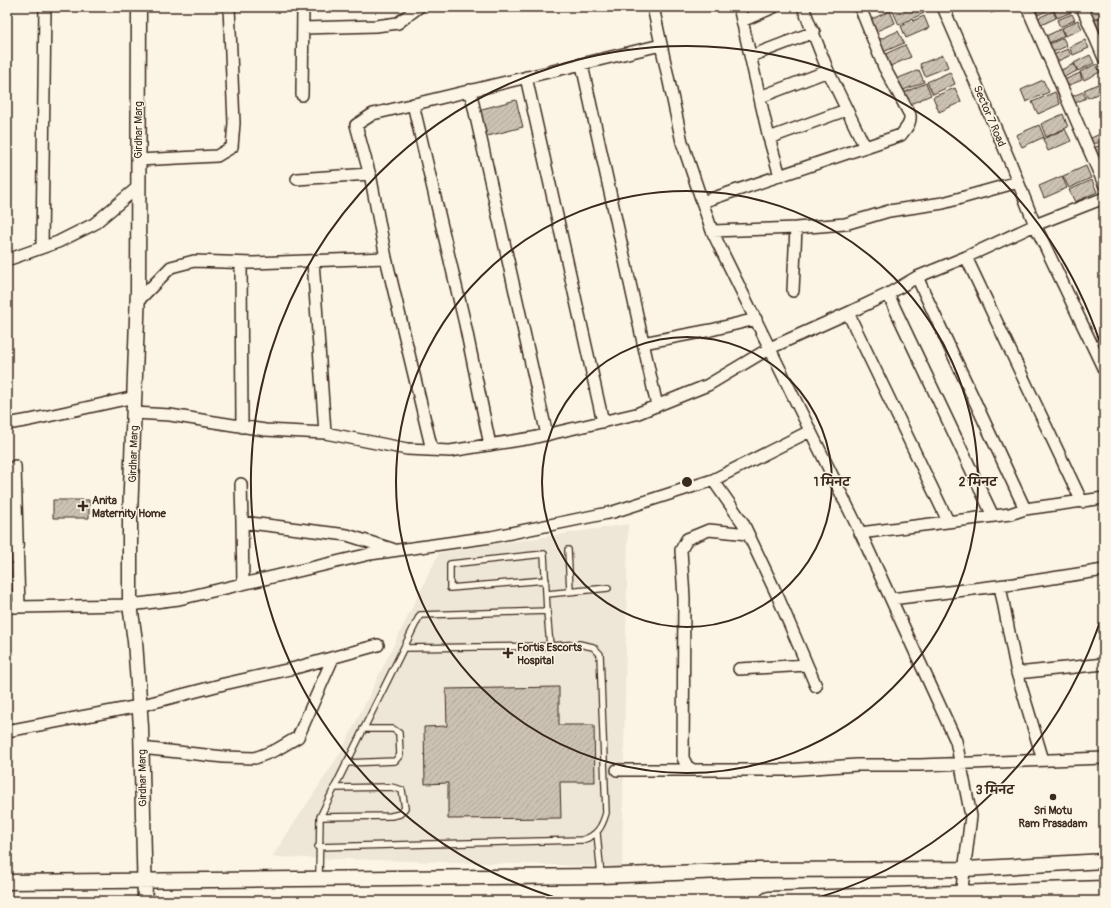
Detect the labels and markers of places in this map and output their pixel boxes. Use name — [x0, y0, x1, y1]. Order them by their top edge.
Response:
centre of rings — [680, 475, 694, 489]
place label: Anita Maternity Home — [92, 494, 166, 520]
marker: Anita Maternity Home — [77, 500, 89, 512]
place label: Fortis Escorts Hospital — [517, 641, 582, 667]
marker: Fortis Escorts Hospital — [502, 647, 514, 659]
marker: Sri Motu Ram Prasadam — [1048, 792, 1058, 802]
place label: Sri Motu Ram Prasadam — [1019, 804, 1088, 830]

